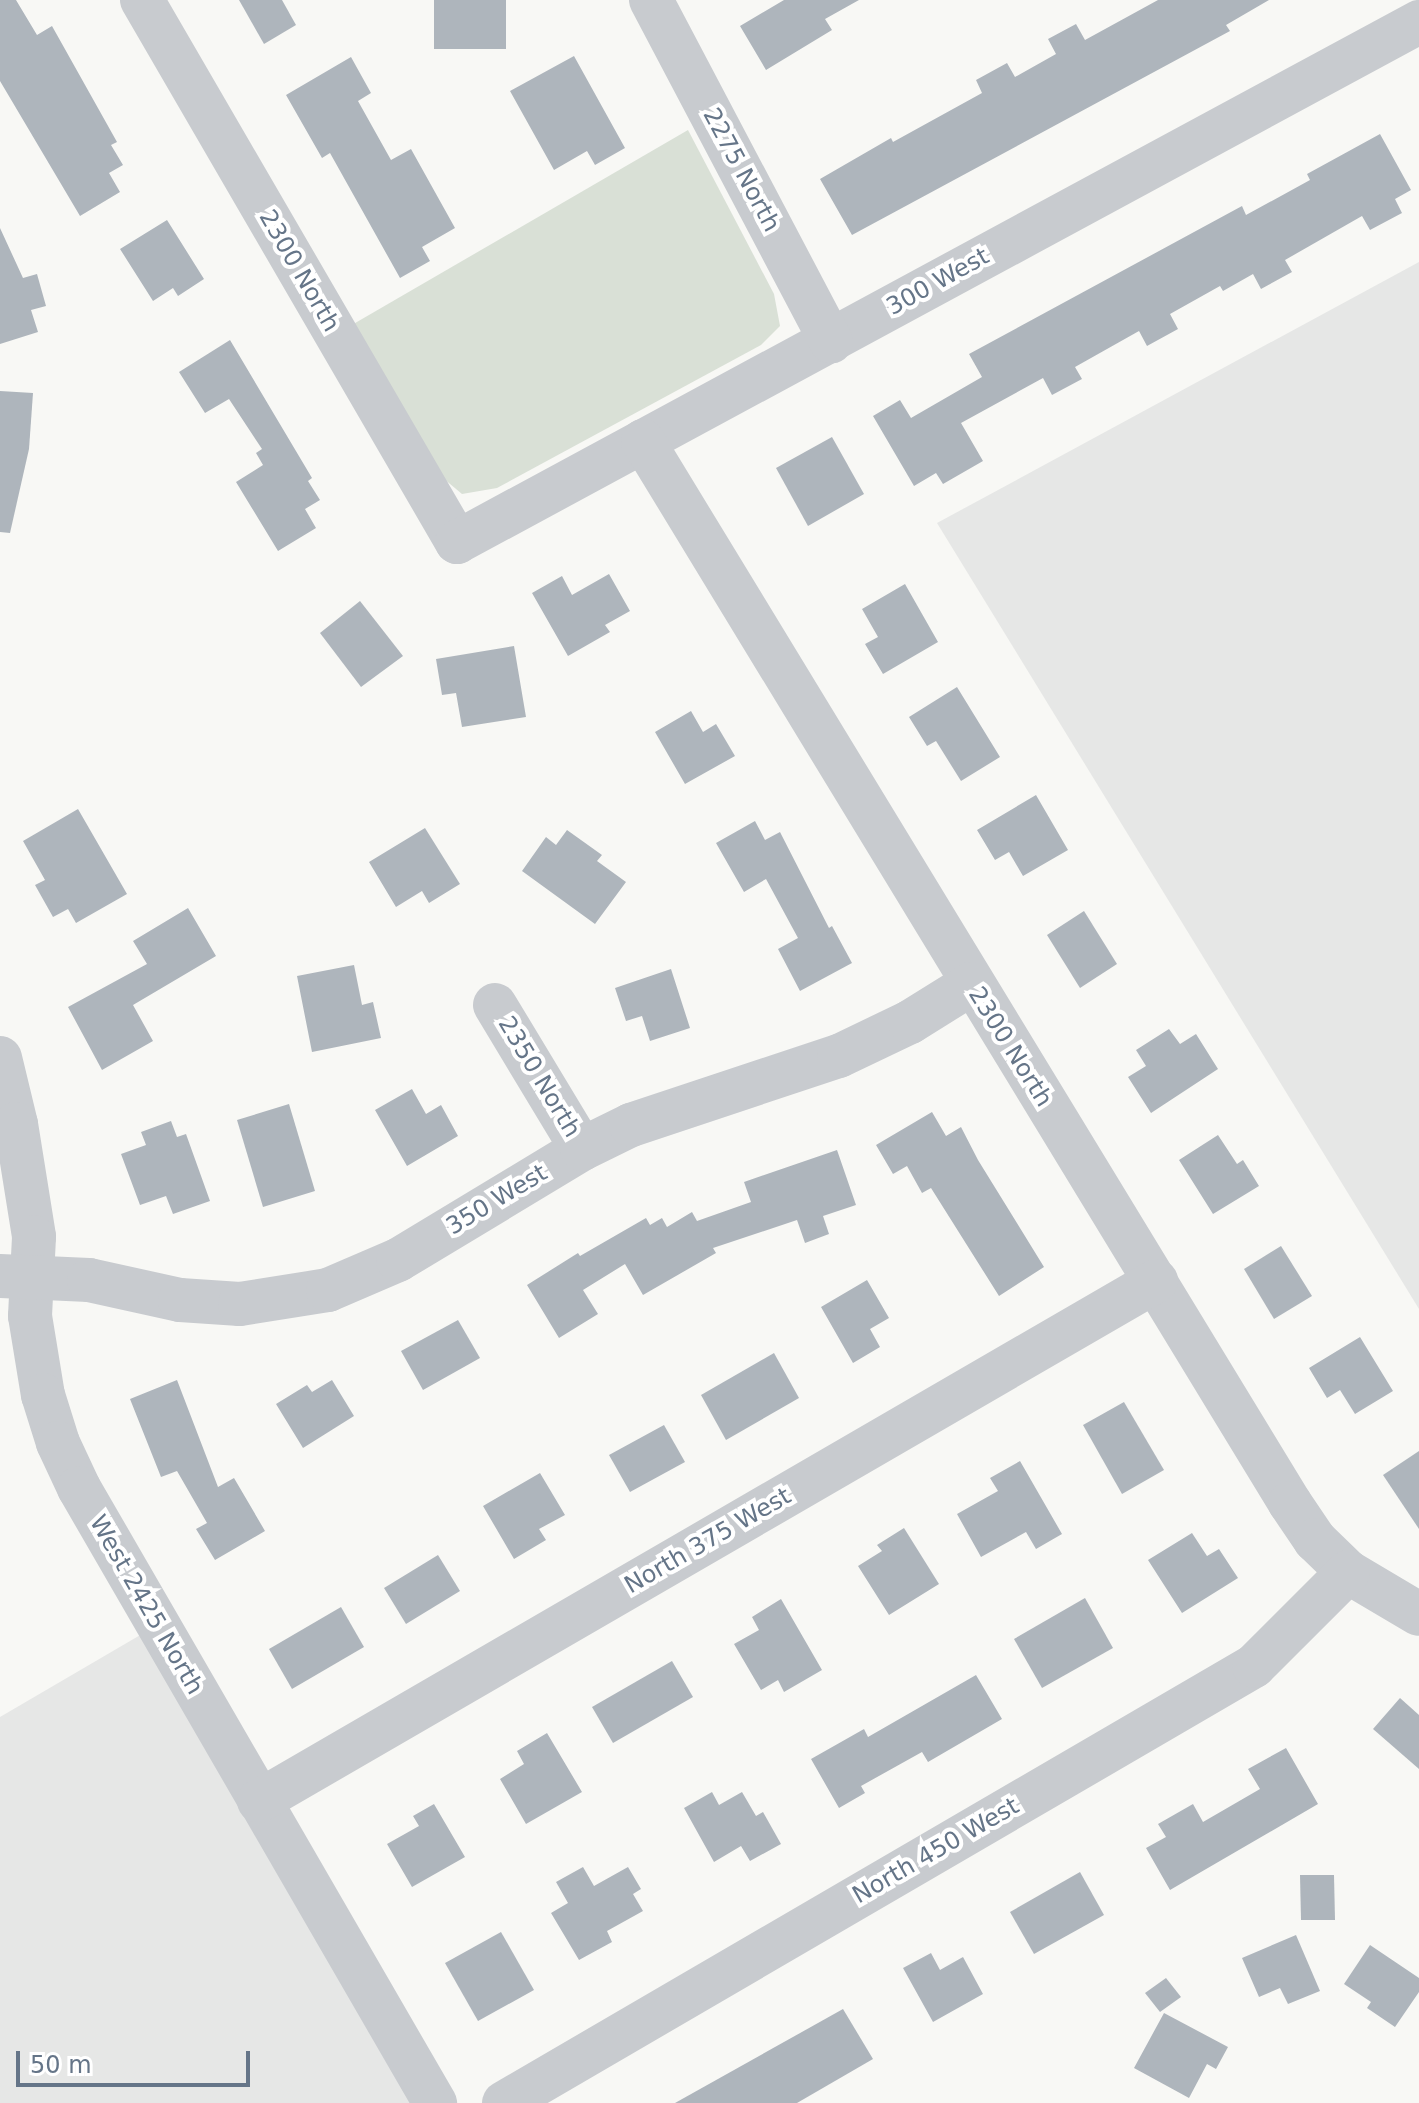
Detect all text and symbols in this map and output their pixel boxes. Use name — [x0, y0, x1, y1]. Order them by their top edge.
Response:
street label: 2275 North — [696, 103, 786, 237]
street label: 2300 North — [253, 205, 345, 337]
street label: 300 West — [882, 242, 994, 322]
street label: 2300 North — [962, 982, 1058, 1112]
street label: 2350 North — [492, 1011, 586, 1143]
street label: 350 West — [441, 1159, 553, 1241]
street label: North 375 West — [620, 1482, 796, 1600]
street label: West 2425 North — [83, 1510, 209, 1700]
street label: North 450 West — [848, 1792, 1024, 1910]
scale bar — [20, 2035, 254, 2085]
text: 50 m — [30, 2051, 92, 2079]

